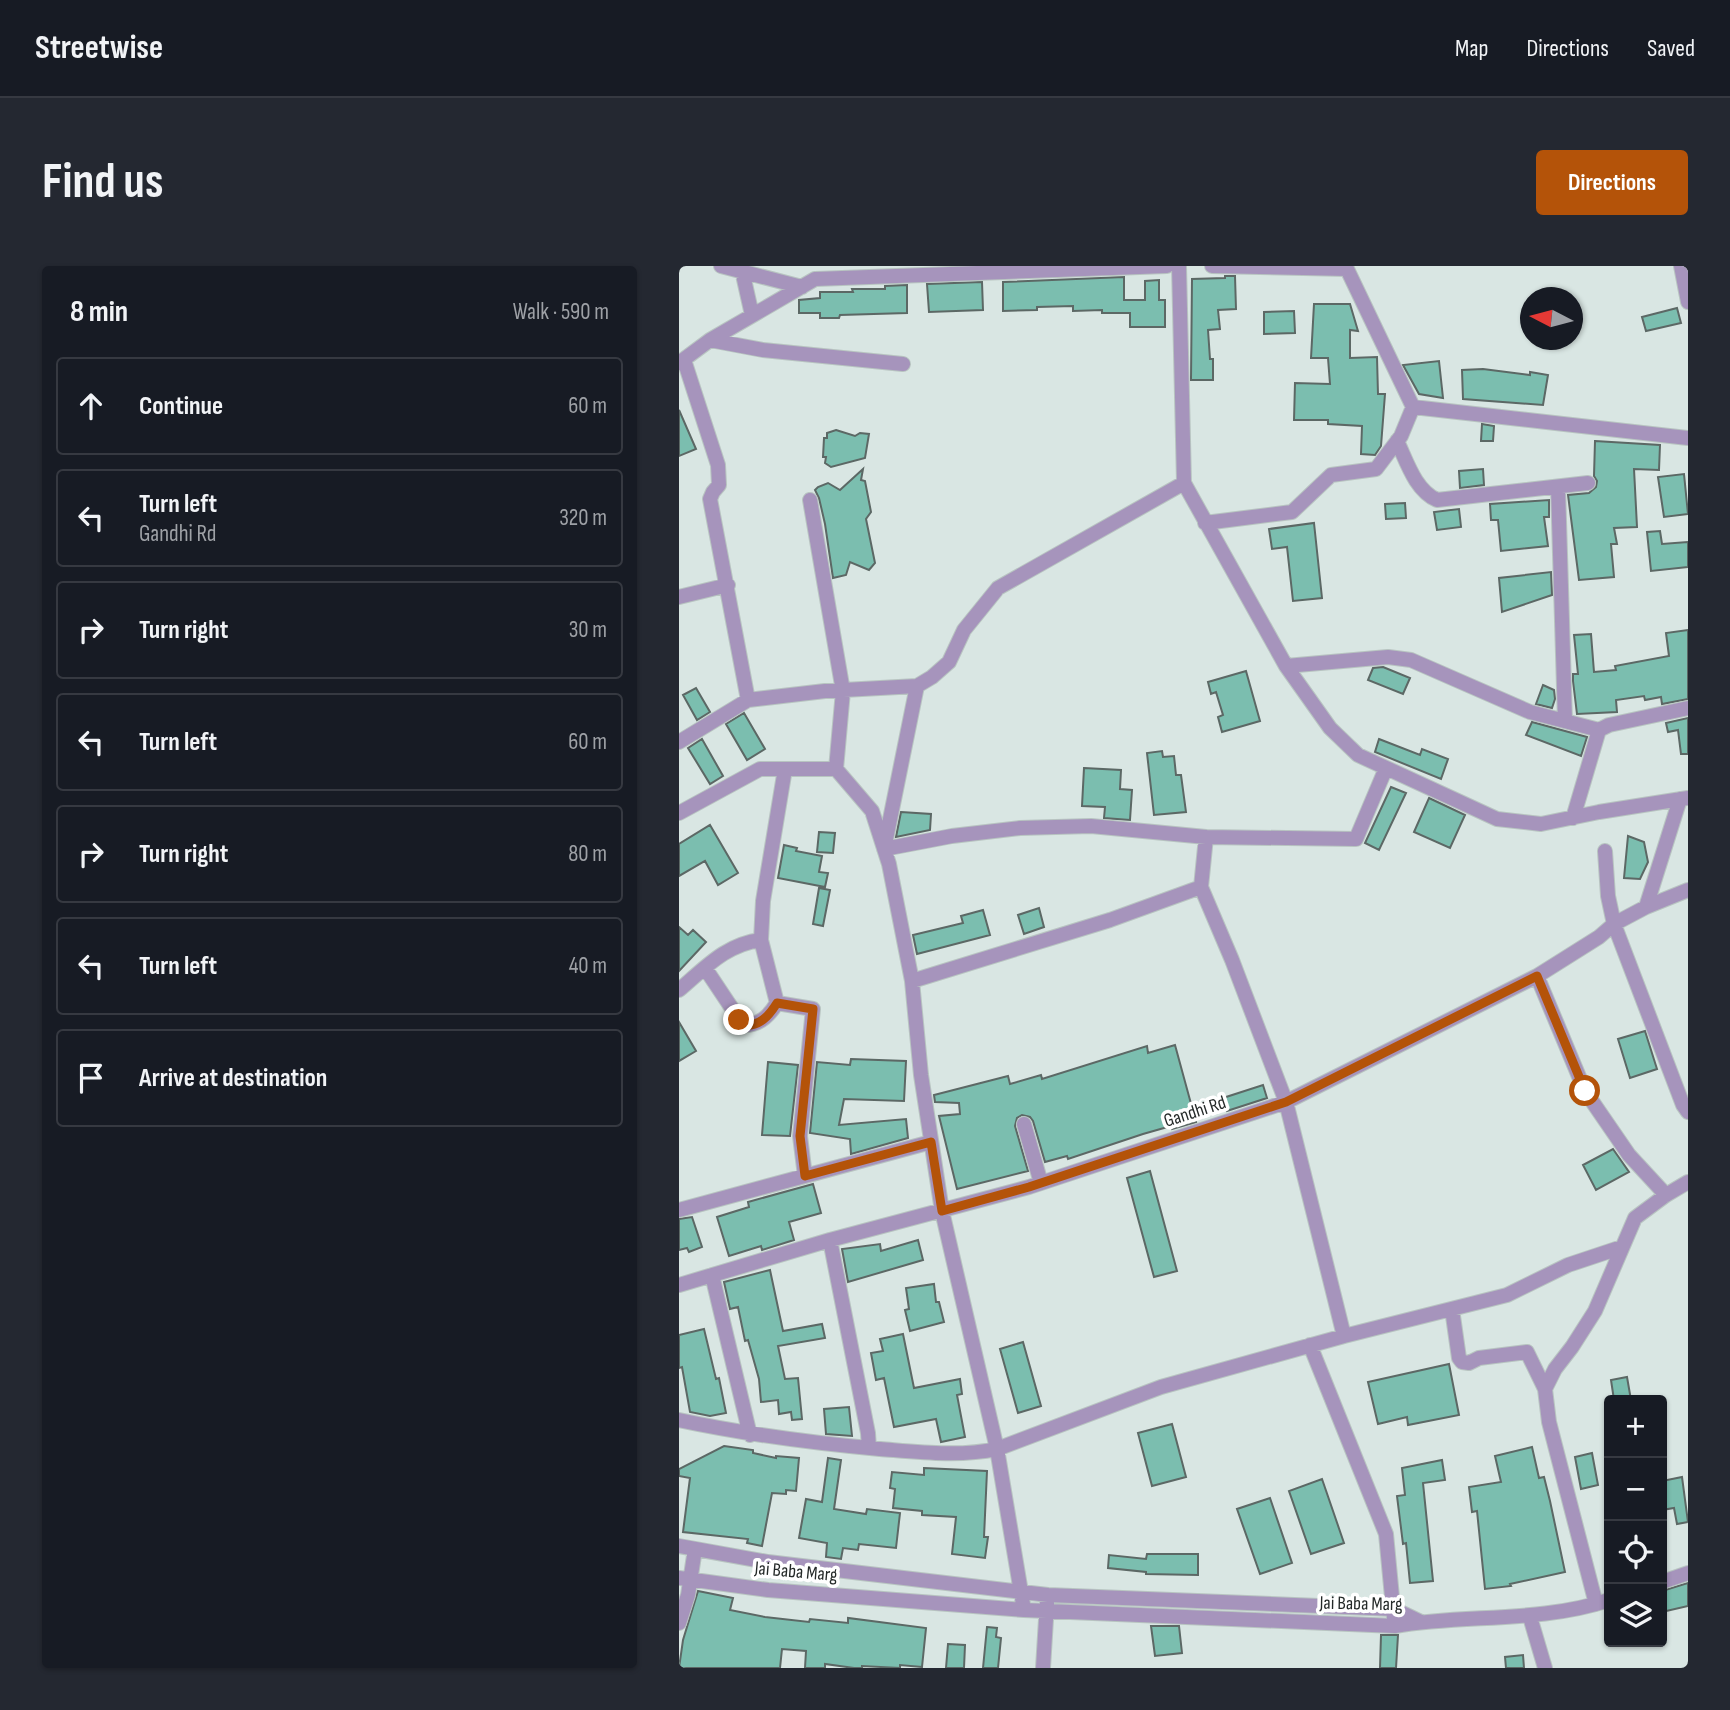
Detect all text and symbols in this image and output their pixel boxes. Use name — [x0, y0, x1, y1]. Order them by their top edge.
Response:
text: Streetwise — [35, 28, 163, 68]
text: Map — [1455, 34, 1488, 63]
text: Directions — [1526, 34, 1609, 63]
text: Saved — [1647, 34, 1695, 63]
button: Directions — [1536, 150, 1688, 215]
text: Find us — [42, 153, 164, 212]
north arrow — [1520, 287, 1583, 350]
text: 8 min — [70, 294, 128, 330]
text: Walk · 590 m — [513, 298, 609, 326]
icon: ahead — [72, 387, 110, 425]
text: Continue — [139, 391, 223, 422]
text: 60 m — [568, 392, 607, 420]
text: Turn left — [139, 489, 217, 520]
icon: left — [72, 499, 110, 537]
text: 320 m — [559, 504, 607, 532]
text: Gandhi Rd — [139, 520, 216, 548]
icon: right — [72, 611, 110, 649]
text: Turn right — [139, 615, 228, 646]
text: 30 m — [569, 616, 607, 644]
icon: left — [72, 723, 110, 761]
text: Turn left — [139, 727, 217, 758]
text: 60 m — [568, 728, 607, 756]
icon: right — [72, 835, 110, 873]
text: Turn right — [139, 839, 228, 870]
text: 80 m — [568, 840, 607, 868]
icon: left — [72, 947, 110, 985]
text: Turn left — [139, 951, 217, 982]
text: 40 m — [569, 952, 607, 980]
route end — [723, 1004, 754, 1035]
icon: arrive — [72, 1059, 110, 1097]
text: Arrive at destination — [139, 1063, 327, 1094]
route start — [1569, 1075, 1600, 1106]
street label: Gandhi Rd — [1161, 1091, 1229, 1133]
map controls — [1604, 1395, 1667, 1647]
button: + — [1604, 1395, 1667, 1458]
button: − — [1604, 1458, 1667, 1521]
button: locate — [1604, 1521, 1667, 1584]
street label: Jai Baba Marg — [753, 1557, 839, 1587]
button: layers — [1604, 1584, 1667, 1647]
street label: Jai Baba Marg — [1318, 1592, 1403, 1616]

